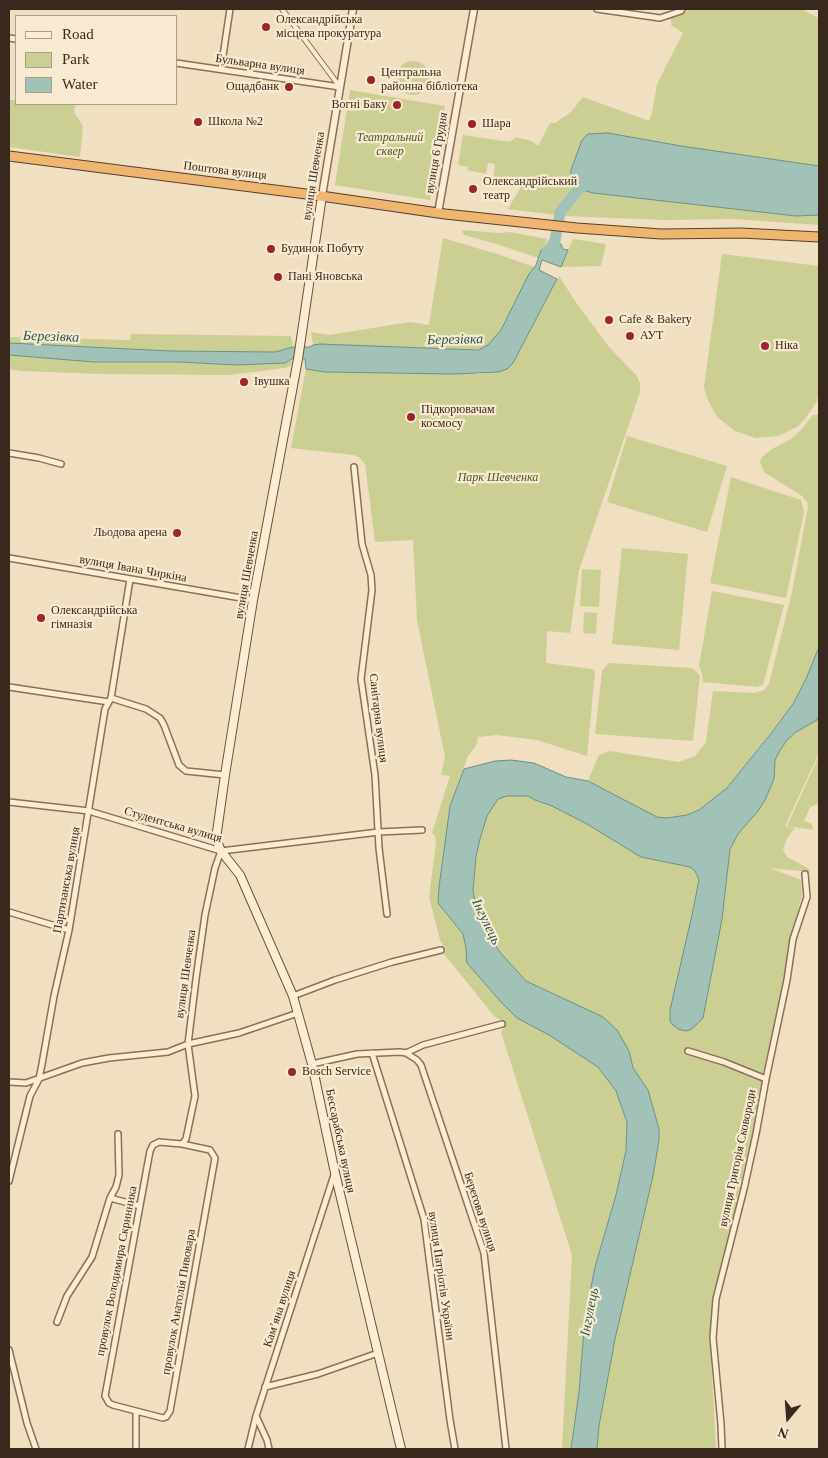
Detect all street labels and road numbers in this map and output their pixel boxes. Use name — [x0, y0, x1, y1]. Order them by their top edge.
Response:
street label: Бульварна вулиця — [214, 52, 306, 78]
street label: вулиця 6 Грудня — [423, 111, 451, 195]
street label: вулиця Шевченка — [300, 131, 328, 221]
street label: Поштова вулиця — [182, 159, 268, 183]
street label: вулиця Шевченка — [232, 530, 262, 620]
street label: вулиця Івана Чиркіна — [78, 552, 188, 586]
street label: Санітарна вулиця — [365, 673, 391, 763]
street label: Студентська вулиця — [122, 804, 224, 846]
street label: Партизанська вулиця — [51, 826, 83, 934]
street label: вулиця Шевченка — [173, 929, 199, 1019]
street label: Бессарабська вулиця — [322, 1088, 358, 1194]
street label: вулиця Григорія Сковороди — [716, 1088, 760, 1228]
street label: Берегова вулиця — [460, 1170, 500, 1254]
street label: провулок Володимира Скринника — [93, 1185, 141, 1357]
street label: вулиця Патріотів України — [425, 1210, 457, 1342]
street label: провулок Анатолія Пивовара — [159, 1228, 199, 1376]
street label: Камʼяна вулиця — [261, 1269, 299, 1349]

